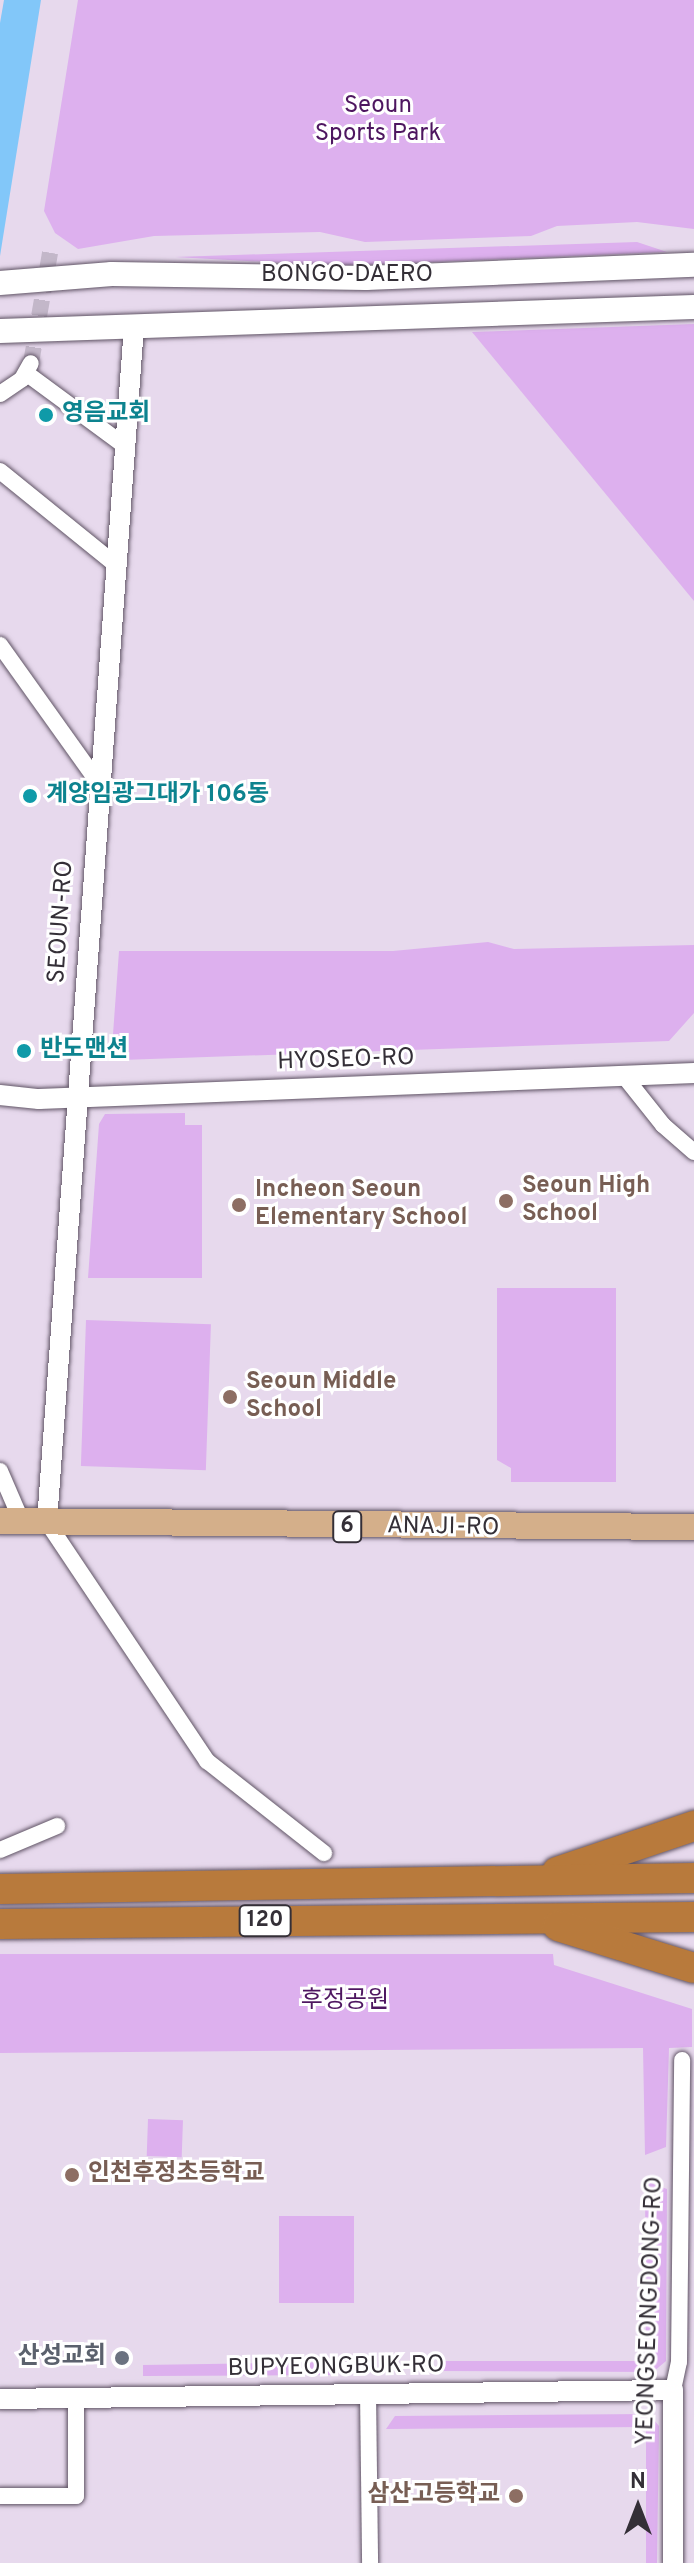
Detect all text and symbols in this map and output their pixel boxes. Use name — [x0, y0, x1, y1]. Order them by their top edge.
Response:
park label: Seoun Sports Park — [315, 93, 441, 149]
street label: BONGO-DAERO — [261, 262, 433, 290]
place label: 영음교회 — [62, 401, 150, 429]
marker: 영음교회 — [37, 406, 55, 424]
place label: 계양임광그대가 106동 — [46, 782, 269, 810]
marker: 계양임광그대가 106동 — [21, 787, 39, 805]
street label: SEOUN-RO — [43, 859, 81, 985]
place label: 반도맨션 — [40, 1037, 128, 1065]
marker: 반도맨션 — [15, 1042, 33, 1060]
street label: HYOSEO-RO — [277, 1044, 415, 1078]
place label: Seoun High School — [522, 1173, 650, 1229]
place label: Incheon Seoun Elementary School — [255, 1177, 467, 1233]
marker: Seoun High School — [497, 1192, 515, 1210]
marker: Incheon Seoun Elementary School — [230, 1196, 248, 1214]
place label: Seoun Middle School — [246, 1369, 396, 1425]
marker: Seoun Middle School — [221, 1388, 239, 1406]
road number: 6 — [331, 1509, 363, 1545]
street label: ANAJI-RO — [387, 1513, 499, 1543]
road number: 120 — [237, 1903, 293, 1939]
park label: 후정공원 — [301, 1988, 389, 2016]
place label: 인천후정초등학교 — [88, 2161, 265, 2189]
marker: 인천후정초등학교 — [63, 2166, 81, 2184]
street label: YEONGSEONGDONG-RO — [632, 2176, 670, 2446]
place label: 산성교회 — [18, 2344, 106, 2372]
marker: 산성교회 — [113, 2349, 131, 2367]
street label: BUPYEONGBUK-RO — [227, 2352, 445, 2384]
north arrow — [598, 2467, 678, 2547]
text: N — [630, 2469, 646, 2496]
place label: 삼산고등학교 — [368, 2482, 500, 2510]
marker: 삼산고등학교 — [507, 2487, 525, 2505]

